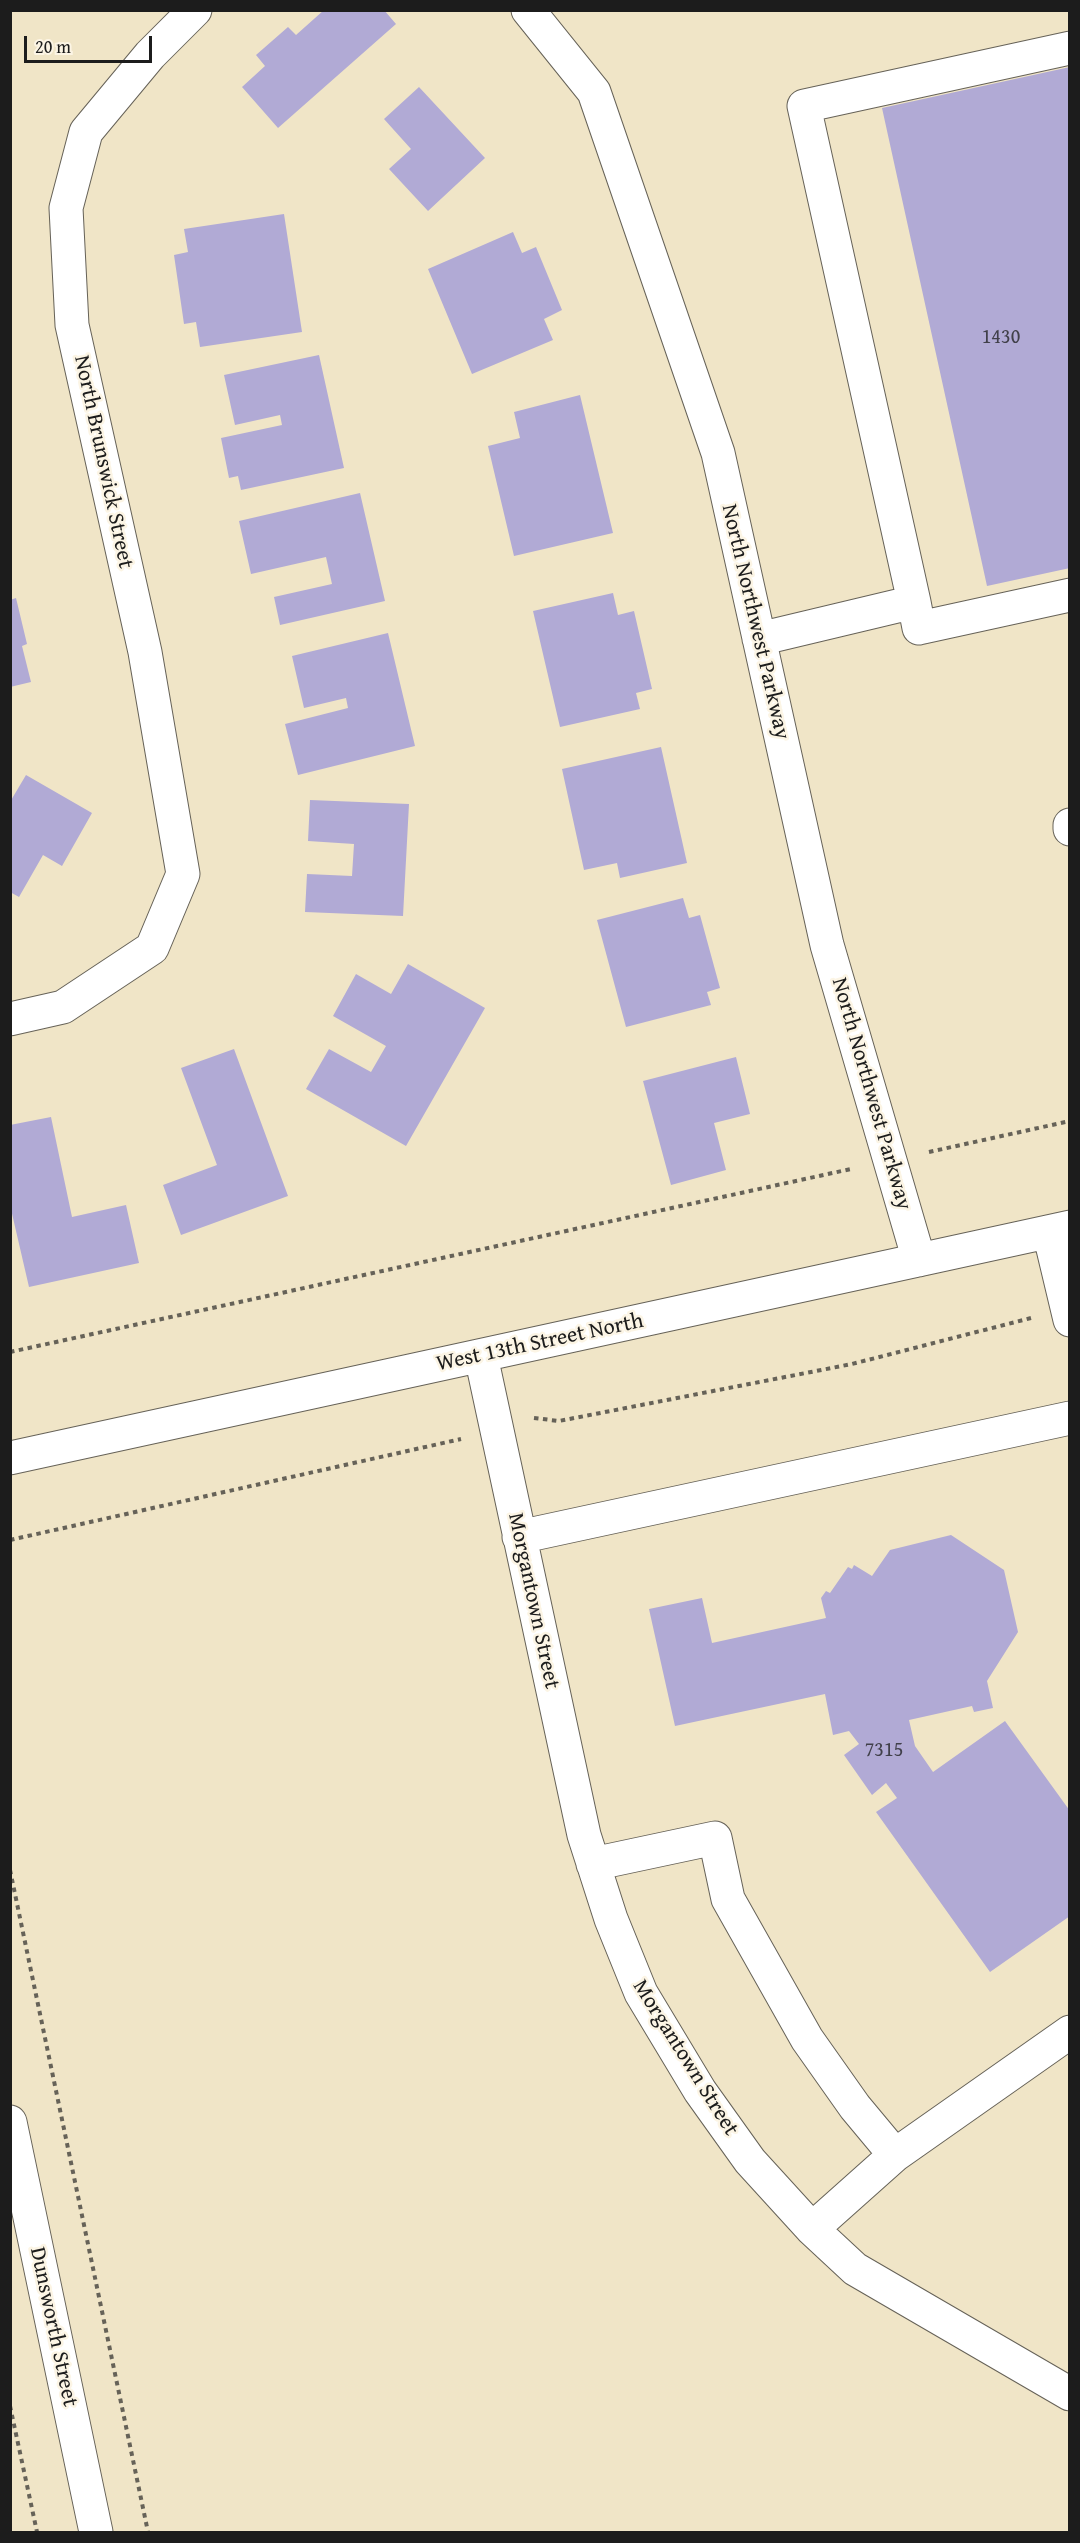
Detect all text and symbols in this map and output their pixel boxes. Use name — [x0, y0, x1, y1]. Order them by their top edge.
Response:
scale bar — [27, 24, 154, 62]
text: 20 m — [35, 33, 71, 60]
house number: 1430 — [982, 326, 1020, 350]
street label: North Brunswick Street — [68, 353, 138, 571]
street label: North Northwest Parkway — [715, 502, 795, 742]
street label: North Northwest Parkway — [825, 975, 917, 1213]
street label: West 13th Street North — [434, 1308, 646, 1378]
street label: Morgantown Street — [501, 1511, 565, 1691]
house number: 7315 — [865, 1739, 903, 1763]
street label: Morgantown Street — [626, 1975, 744, 2141]
street label: Dunsworth Street — [23, 2245, 83, 2409]

